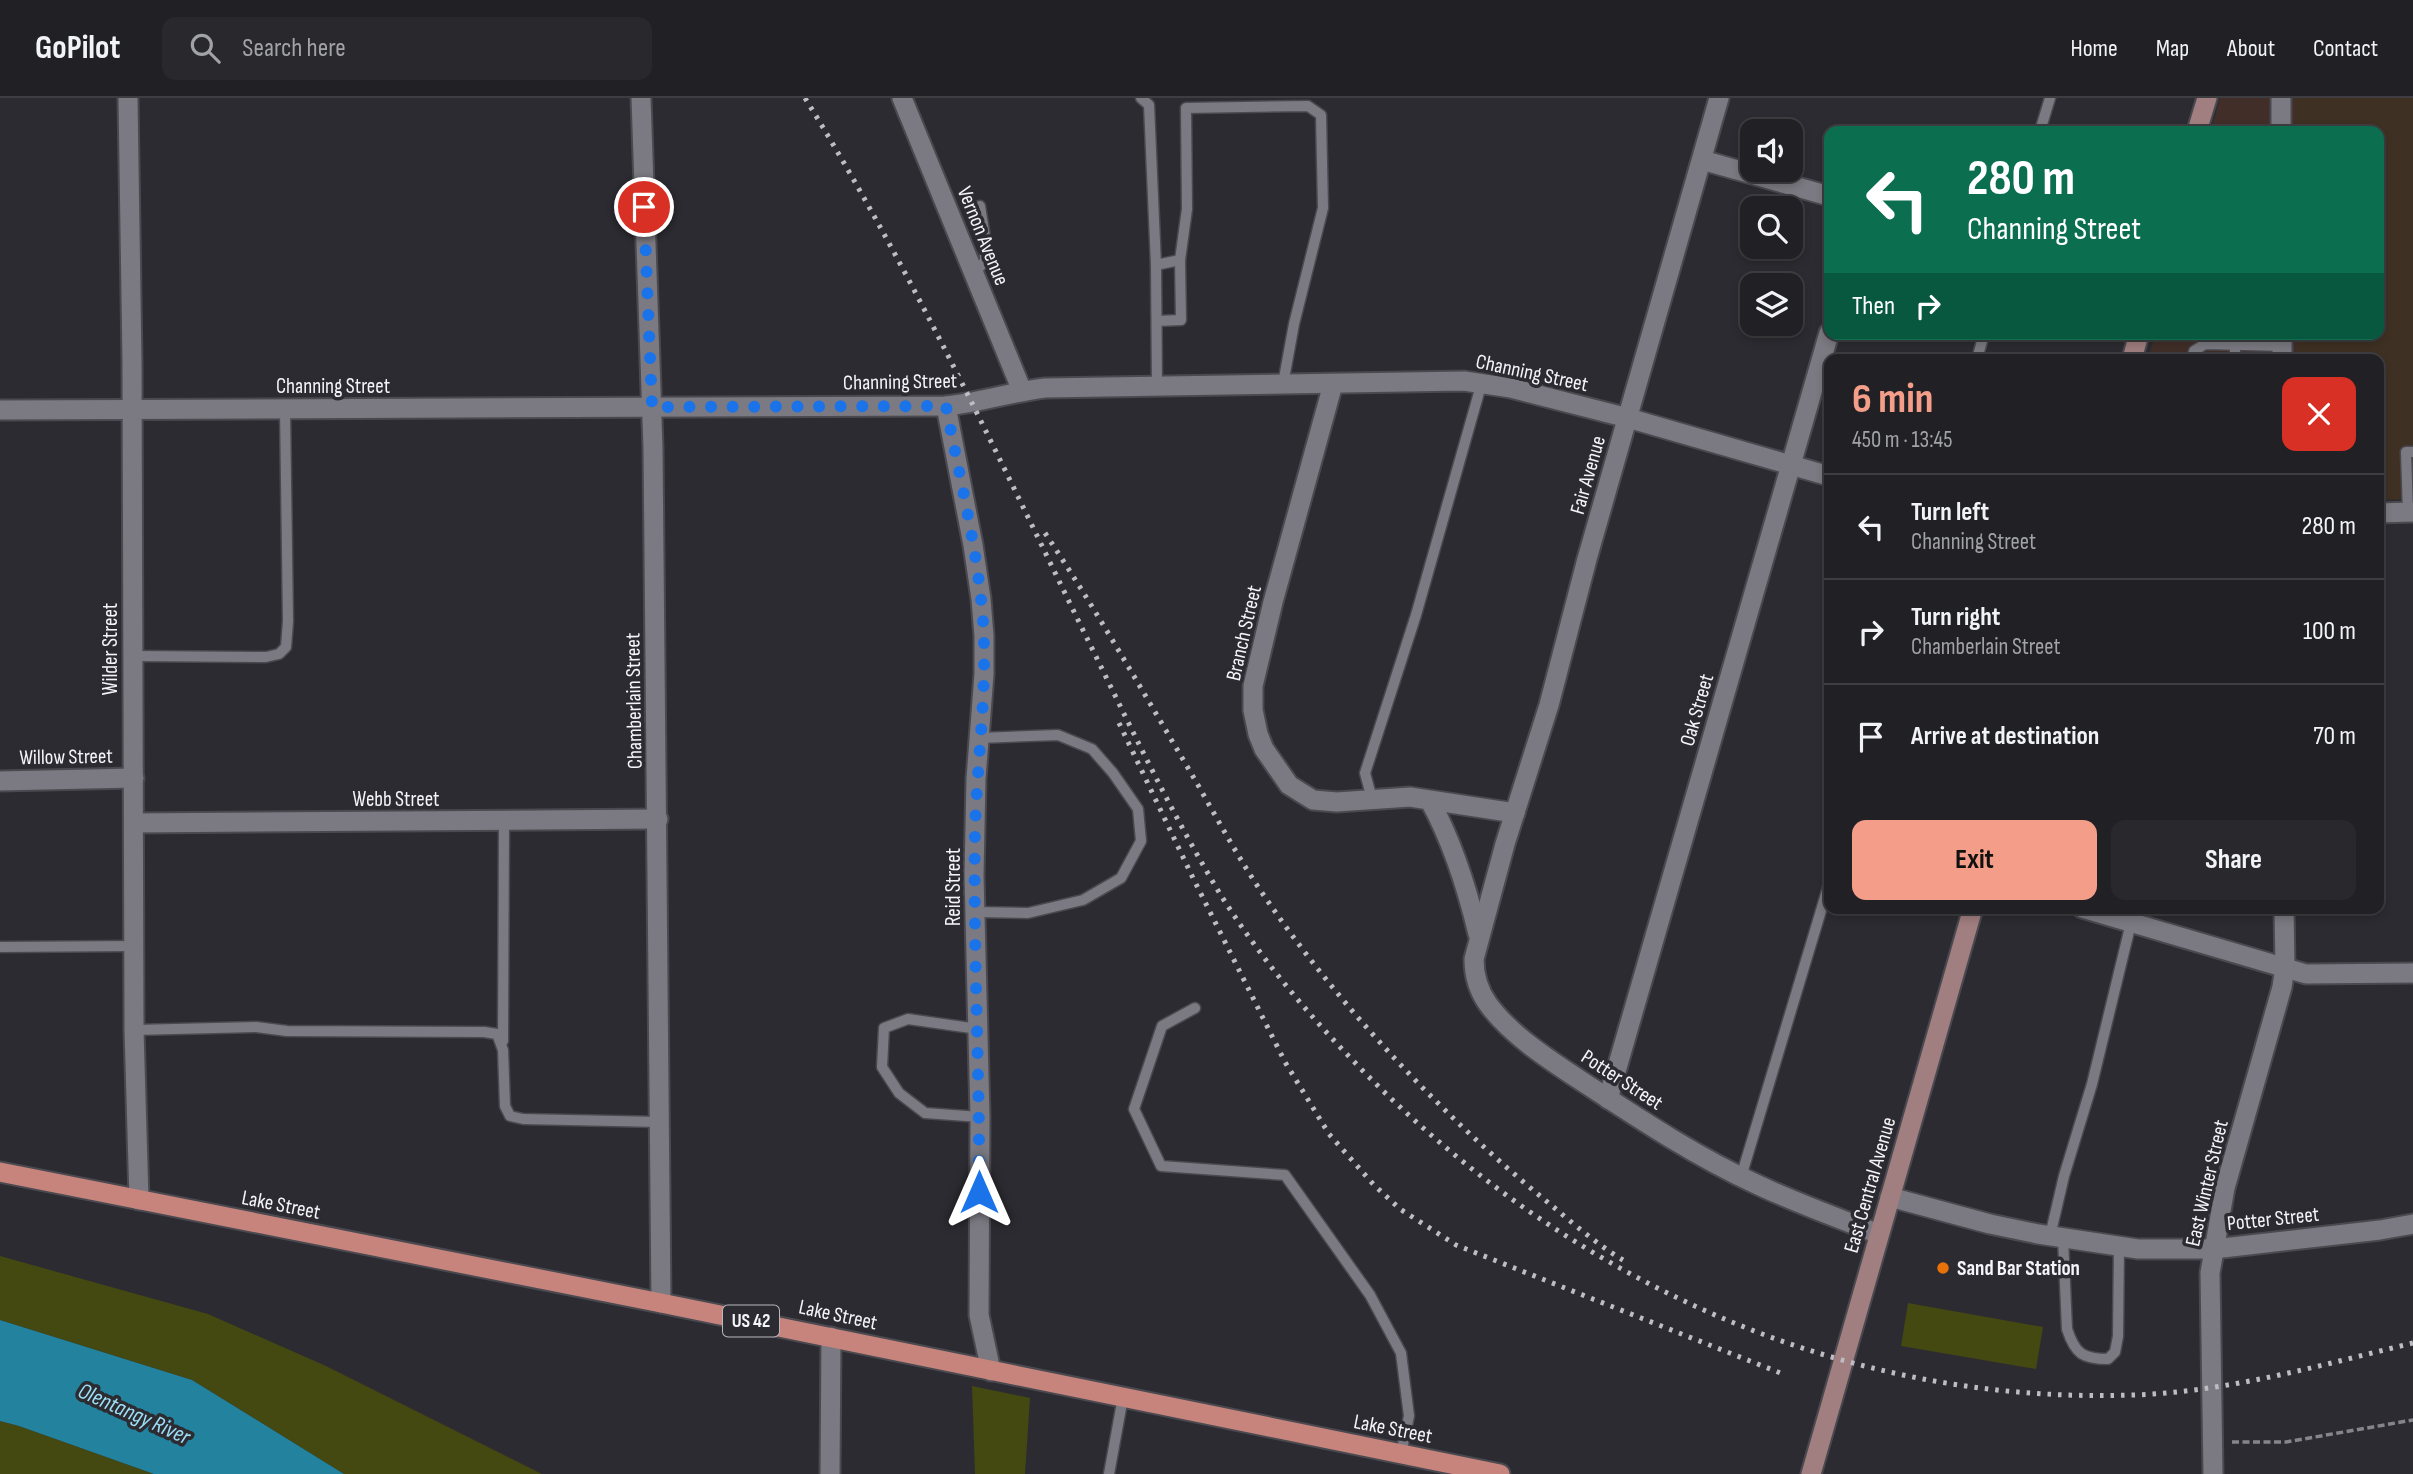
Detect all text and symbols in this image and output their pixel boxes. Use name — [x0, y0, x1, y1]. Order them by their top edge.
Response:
search box — [162, 17, 652, 80]
text: GoPilot — [35, 28, 120, 68]
icon: search — [186, 29, 224, 67]
text: Search here — [242, 33, 346, 64]
text: Home — [2070, 34, 2118, 63]
text: Map — [2156, 34, 2189, 63]
text: About — [2227, 34, 2275, 63]
text: Contact — [2313, 34, 2378, 63]
map controls — [1740, 119, 1803, 336]
button: sound — [1740, 119, 1803, 182]
text: 280 m — [1967, 150, 2075, 209]
icon: left — [1852, 154, 1943, 245]
pin — [614, 177, 674, 237]
street label: Vernon Avenue — [952, 183, 1014, 289]
icon: arrive — [625, 188, 663, 226]
button: search — [1740, 196, 1803, 259]
text: Channing Street — [1967, 210, 2141, 249]
button: layers — [1740, 273, 1803, 336]
icon: right — [1909, 287, 1947, 325]
text: Then — [1852, 291, 1895, 322]
street label: Channing Street — [1474, 349, 1590, 397]
street label: Channing Street — [843, 369, 957, 395]
street label: Channing Street — [276, 374, 390, 399]
text: 6 min — [1852, 374, 1933, 425]
button: close — [2282, 377, 2356, 451]
text: 450 m · 13:45 — [1852, 426, 1952, 454]
street label: Fair Avenue — [1565, 433, 1611, 517]
text: Turn left — [1911, 497, 1989, 528]
icon: left — [1852, 508, 1890, 546]
text: 280 m — [2301, 511, 2356, 542]
text: Channing Street — [1911, 528, 2036, 556]
street label: Branch Street — [1221, 583, 1267, 683]
text: Turn right — [1911, 602, 2000, 633]
street label: Wilder Street — [98, 603, 123, 695]
icon: right — [1852, 613, 1890, 651]
text: 100 m — [2303, 616, 2356, 647]
street label: Chamberlain Street — [620, 633, 648, 769]
text: Chamberlain Street — [1911, 633, 2060, 661]
street label: Oak Street — [1675, 671, 1719, 749]
icon: arrive — [1852, 718, 1890, 756]
text: Arrive at destination — [1911, 721, 2099, 752]
text: 70 m — [2313, 721, 2356, 752]
street label: Willow Street — [19, 744, 113, 770]
street label: Webb Street — [353, 787, 439, 812]
button: Exit — [1852, 820, 2097, 900]
button: Share — [2111, 820, 2356, 900]
street label: Reid Street — [941, 848, 966, 926]
street label: Potter Street — [1576, 1044, 1668, 1116]
street label: East Central Avenue — [1839, 1114, 1901, 1256]
street label: East Winter Street — [2180, 1117, 2234, 1249]
position arrow — [942, 1155, 1016, 1229]
street label: Lake Street — [240, 1185, 322, 1225]
street label: Potter Street — [2226, 1202, 2320, 1236]
place label: Sand Bar Station — [1957, 1256, 2080, 1281]
marker: Sand Bar Station — [1935, 1260, 1951, 1276]
street label: Lake Street — [796, 1294, 880, 1336]
road number: US 42 — [723, 1306, 779, 1336]
water label: Olentangy River — [74, 1377, 196, 1452]
street label: Lake Street — [1352, 1409, 1434, 1449]

